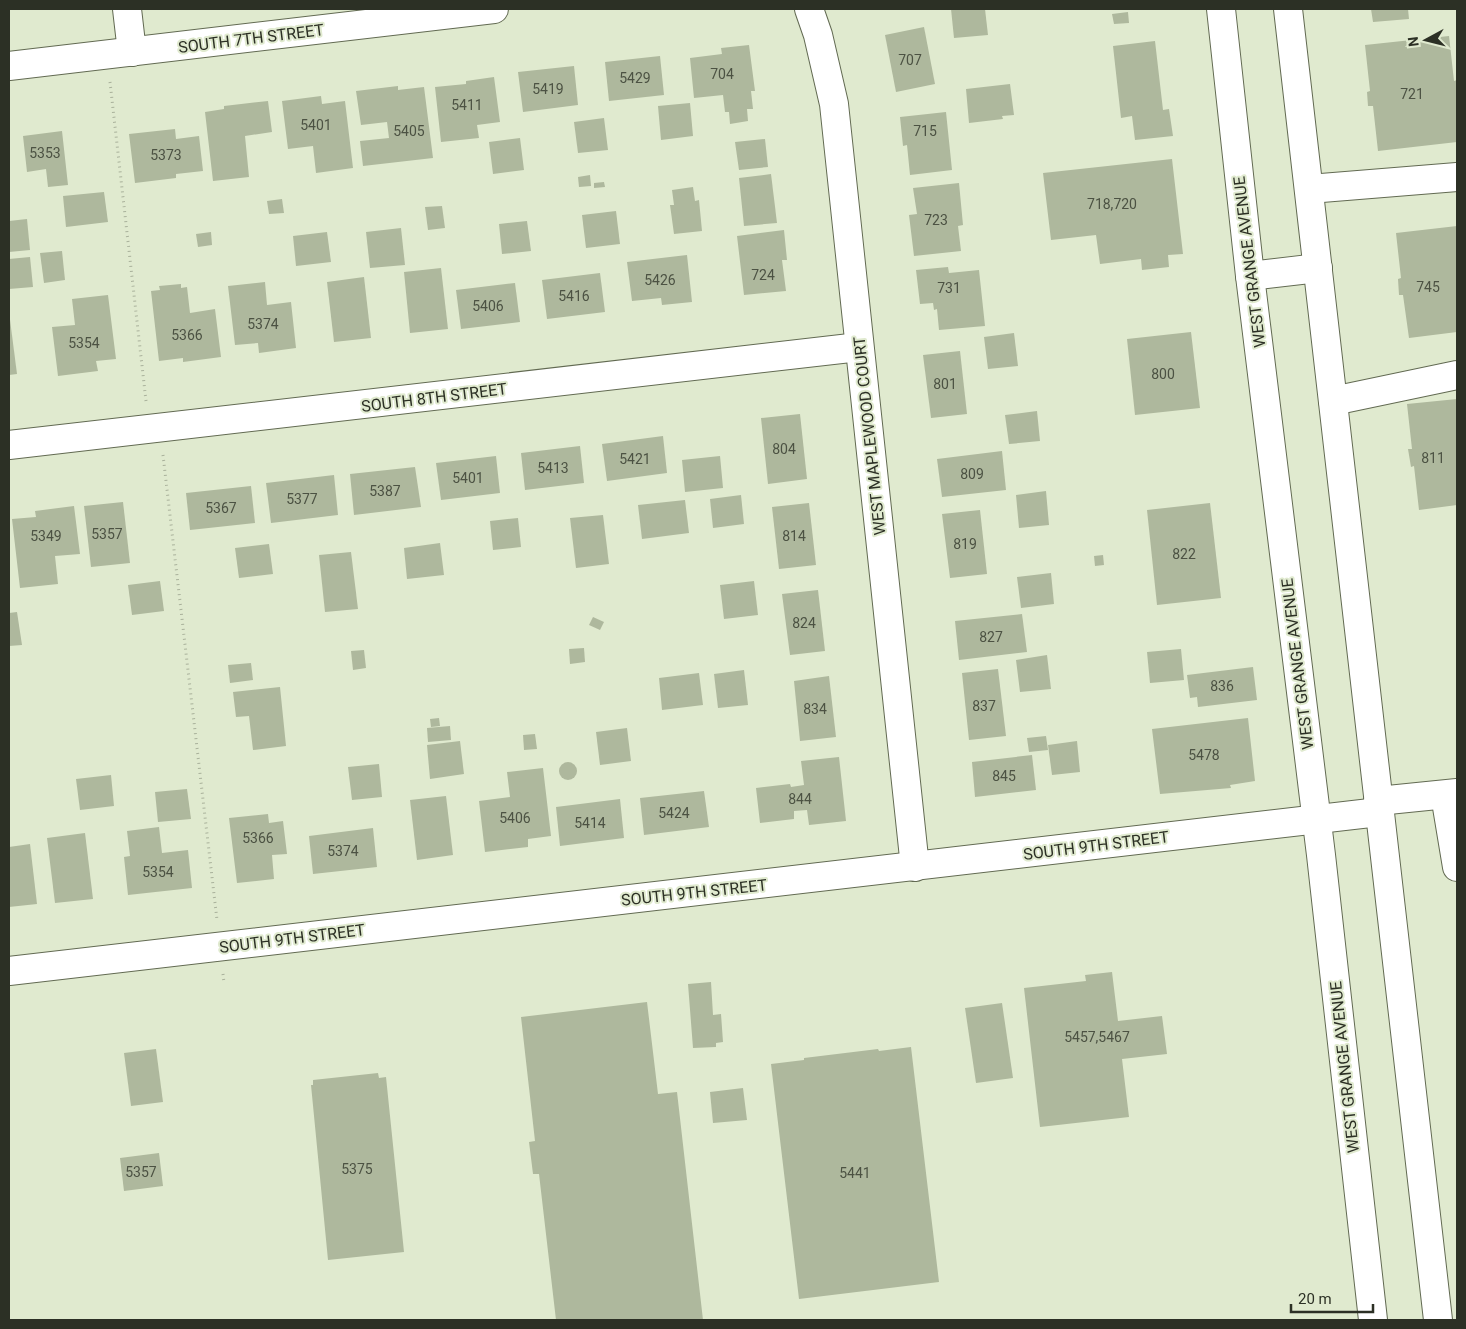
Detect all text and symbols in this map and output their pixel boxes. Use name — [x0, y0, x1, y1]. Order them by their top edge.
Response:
north arrow — [1401, 15, 1451, 65]
street label: SOUTH 7TH STREET — [177, 20, 325, 57]
text: N — [1405, 36, 1422, 47]
house number: 707 — [898, 52, 922, 68]
house number: 704 — [710, 66, 734, 82]
house number: 5429 — [619, 70, 651, 86]
house number: 5419 — [532, 81, 564, 97]
house number: 721 — [1400, 86, 1424, 102]
house number: 5411 — [451, 97, 483, 113]
house number: 5401 — [300, 117, 332, 133]
house number: 5405 — [393, 123, 425, 139]
house number: 715 — [913, 123, 937, 139]
house number: 5353 — [29, 145, 61, 161]
house number: 5373 — [150, 147, 182, 163]
street label: WEST GRANGE AVENUE — [1230, 175, 1269, 349]
house number: 718,720 — [1087, 196, 1137, 212]
house number: 723 — [924, 212, 948, 228]
house number: 724 — [751, 267, 775, 283]
house number: 5426 — [644, 272, 676, 288]
house number: 745 — [1416, 279, 1440, 295]
house number: 731 — [937, 280, 961, 296]
house number: 5416 — [558, 288, 590, 304]
house number: 5406 — [472, 298, 504, 314]
house number: 5374 — [247, 316, 279, 332]
house number: 5366 — [171, 327, 203, 343]
house number: 5354 — [68, 335, 100, 351]
street label: WEST MAPLEWOOD COURT — [850, 335, 889, 536]
house number: 800 — [1151, 366, 1175, 382]
house number: 801 — [933, 376, 957, 392]
street label: SOUTH 8TH STREET — [360, 379, 508, 416]
house number: 804 — [772, 441, 796, 457]
house number: 811 — [1421, 450, 1445, 466]
house number: 5421 — [619, 451, 651, 467]
house number: 5413 — [537, 460, 569, 476]
house number: 809 — [960, 466, 984, 482]
house number: 5401 — [452, 470, 484, 486]
house number: 5387 — [369, 483, 401, 499]
house number: 5377 — [286, 491, 318, 507]
house number: 5367 — [205, 500, 237, 516]
house number: 5357 — [91, 526, 123, 542]
house number: 5349 — [30, 528, 62, 544]
house number: 814 — [782, 528, 806, 544]
house number: 819 — [953, 536, 977, 552]
house number: 822 — [1172, 546, 1196, 562]
street label: WEST GRANGE AVENUE — [1278, 577, 1317, 751]
house number: 824 — [792, 615, 816, 631]
house number: 827 — [979, 629, 1003, 645]
house number: 836 — [1210, 678, 1234, 694]
house number: 837 — [972, 698, 996, 714]
house number: 834 — [803, 701, 827, 717]
house number: 5478 — [1188, 747, 1220, 763]
house number: 845 — [992, 768, 1016, 784]
house number: 844 — [788, 791, 812, 807]
house number: 5424 — [658, 805, 690, 821]
house number: 5406 — [499, 810, 531, 826]
house number: 5414 — [574, 815, 606, 831]
street label: SOUTH 9TH STREET — [1022, 827, 1170, 864]
house number: 5366 — [242, 830, 274, 846]
house number: 5374 — [327, 843, 359, 859]
house number: 5354 — [142, 864, 174, 880]
street label: SOUTH 9TH STREET — [620, 875, 768, 910]
street label: SOUTH 9TH STREET — [218, 920, 366, 957]
street label: WEST GRANGE AVENUE — [1326, 980, 1363, 1154]
house number: 5457,5467 — [1064, 1029, 1130, 1045]
house number: 5375 — [341, 1161, 373, 1177]
house number: 5357 — [125, 1164, 157, 1180]
house number: 5441 — [839, 1165, 871, 1181]
scale bar — [1291, 1282, 1374, 1314]
text: 20 m — [1298, 1290, 1332, 1308]

